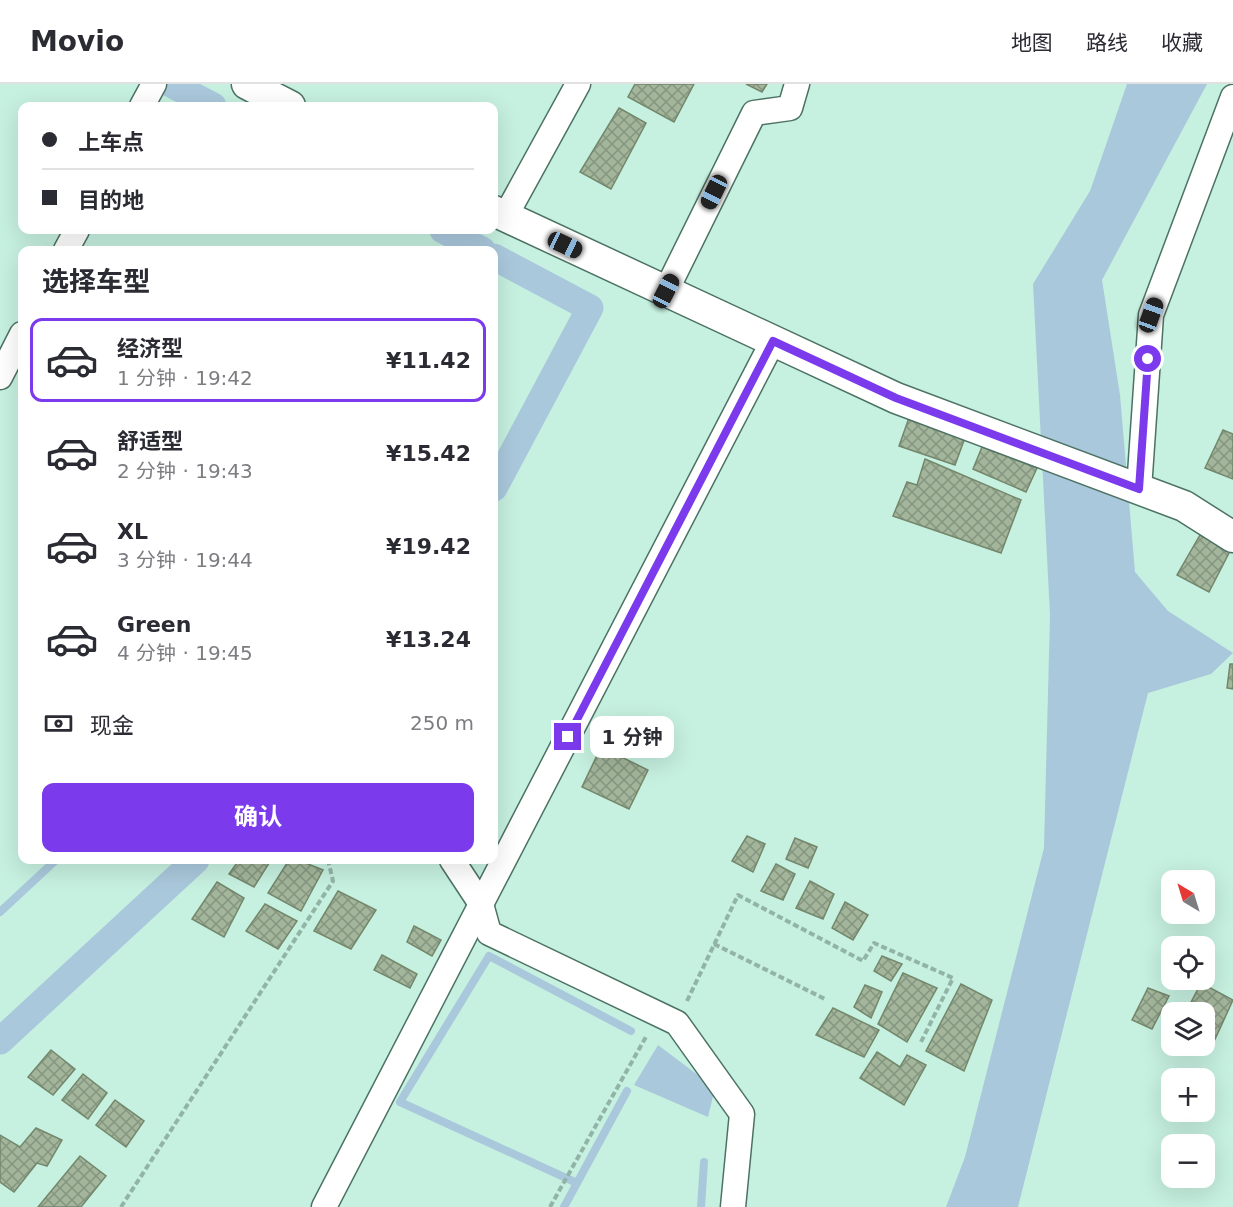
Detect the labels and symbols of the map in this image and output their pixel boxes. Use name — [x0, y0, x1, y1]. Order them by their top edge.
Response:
car — [698, 172, 730, 212]
car — [545, 229, 585, 261]
car — [650, 271, 682, 311]
car — [1136, 295, 1166, 335]
route start — [1134, 345, 1161, 372]
callout: 1 分钟 — [589, 716, 673, 758]
route end — [554, 723, 581, 750]
north arrow — [1161, 870, 1215, 924]

